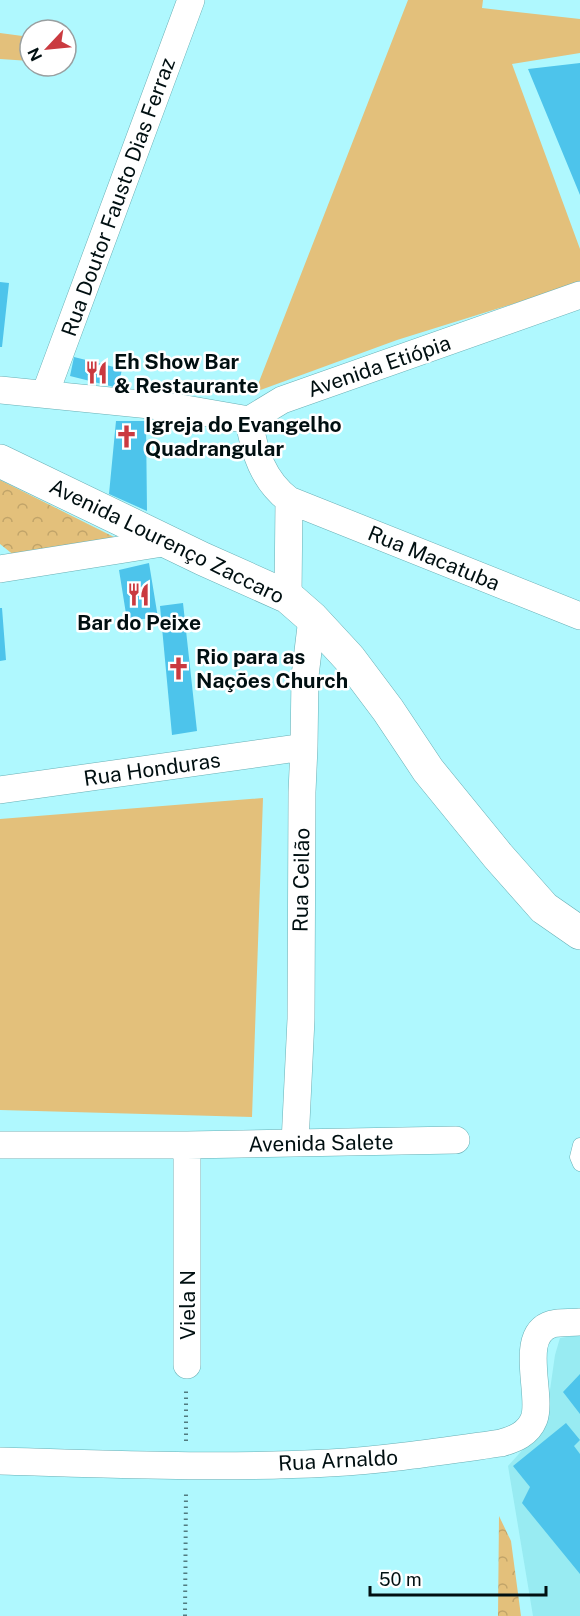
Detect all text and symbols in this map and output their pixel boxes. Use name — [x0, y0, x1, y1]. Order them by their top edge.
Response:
north arrow — [18, 18, 78, 78]
text: N — [24, 45, 46, 64]
street label: Rua Doutor Fausto Dias Ferraz — [56, 54, 180, 340]
street label: Avenida Etiópia — [304, 330, 454, 402]
place label: Eh Show Bar & Restaurante — [114, 349, 259, 398]
restaurant icon: Eh Show Bar & Restaurante — [83, 360, 109, 386]
place label: Igreja do Evangelho Quadrangular — [145, 412, 342, 461]
church icon: Igreja do Evangelho Quadrangular — [114, 423, 140, 449]
street label: Avenida Lourenço Zaccaro — [46, 473, 288, 609]
street label: Rua Macatuba — [364, 520, 504, 596]
restaurant icon: Bar do Peixe — [126, 581, 152, 607]
place label: Bar do Peixe — [77, 610, 201, 635]
place label: Rio para as Nações Church — [196, 644, 348, 693]
church icon: Rio para as Nações Church — [165, 655, 191, 681]
street label: Rua Honduras — [82, 747, 222, 791]
street label: Rua Ceilão — [288, 828, 314, 932]
street label: Avenida Salete — [248, 1129, 394, 1157]
street label: Viela N — [175, 1270, 200, 1340]
street label: Rua Arnaldo — [277, 1444, 399, 1476]
scale bar — [370, 1559, 546, 1597]
text: 50 m — [379, 1569, 422, 1590]

